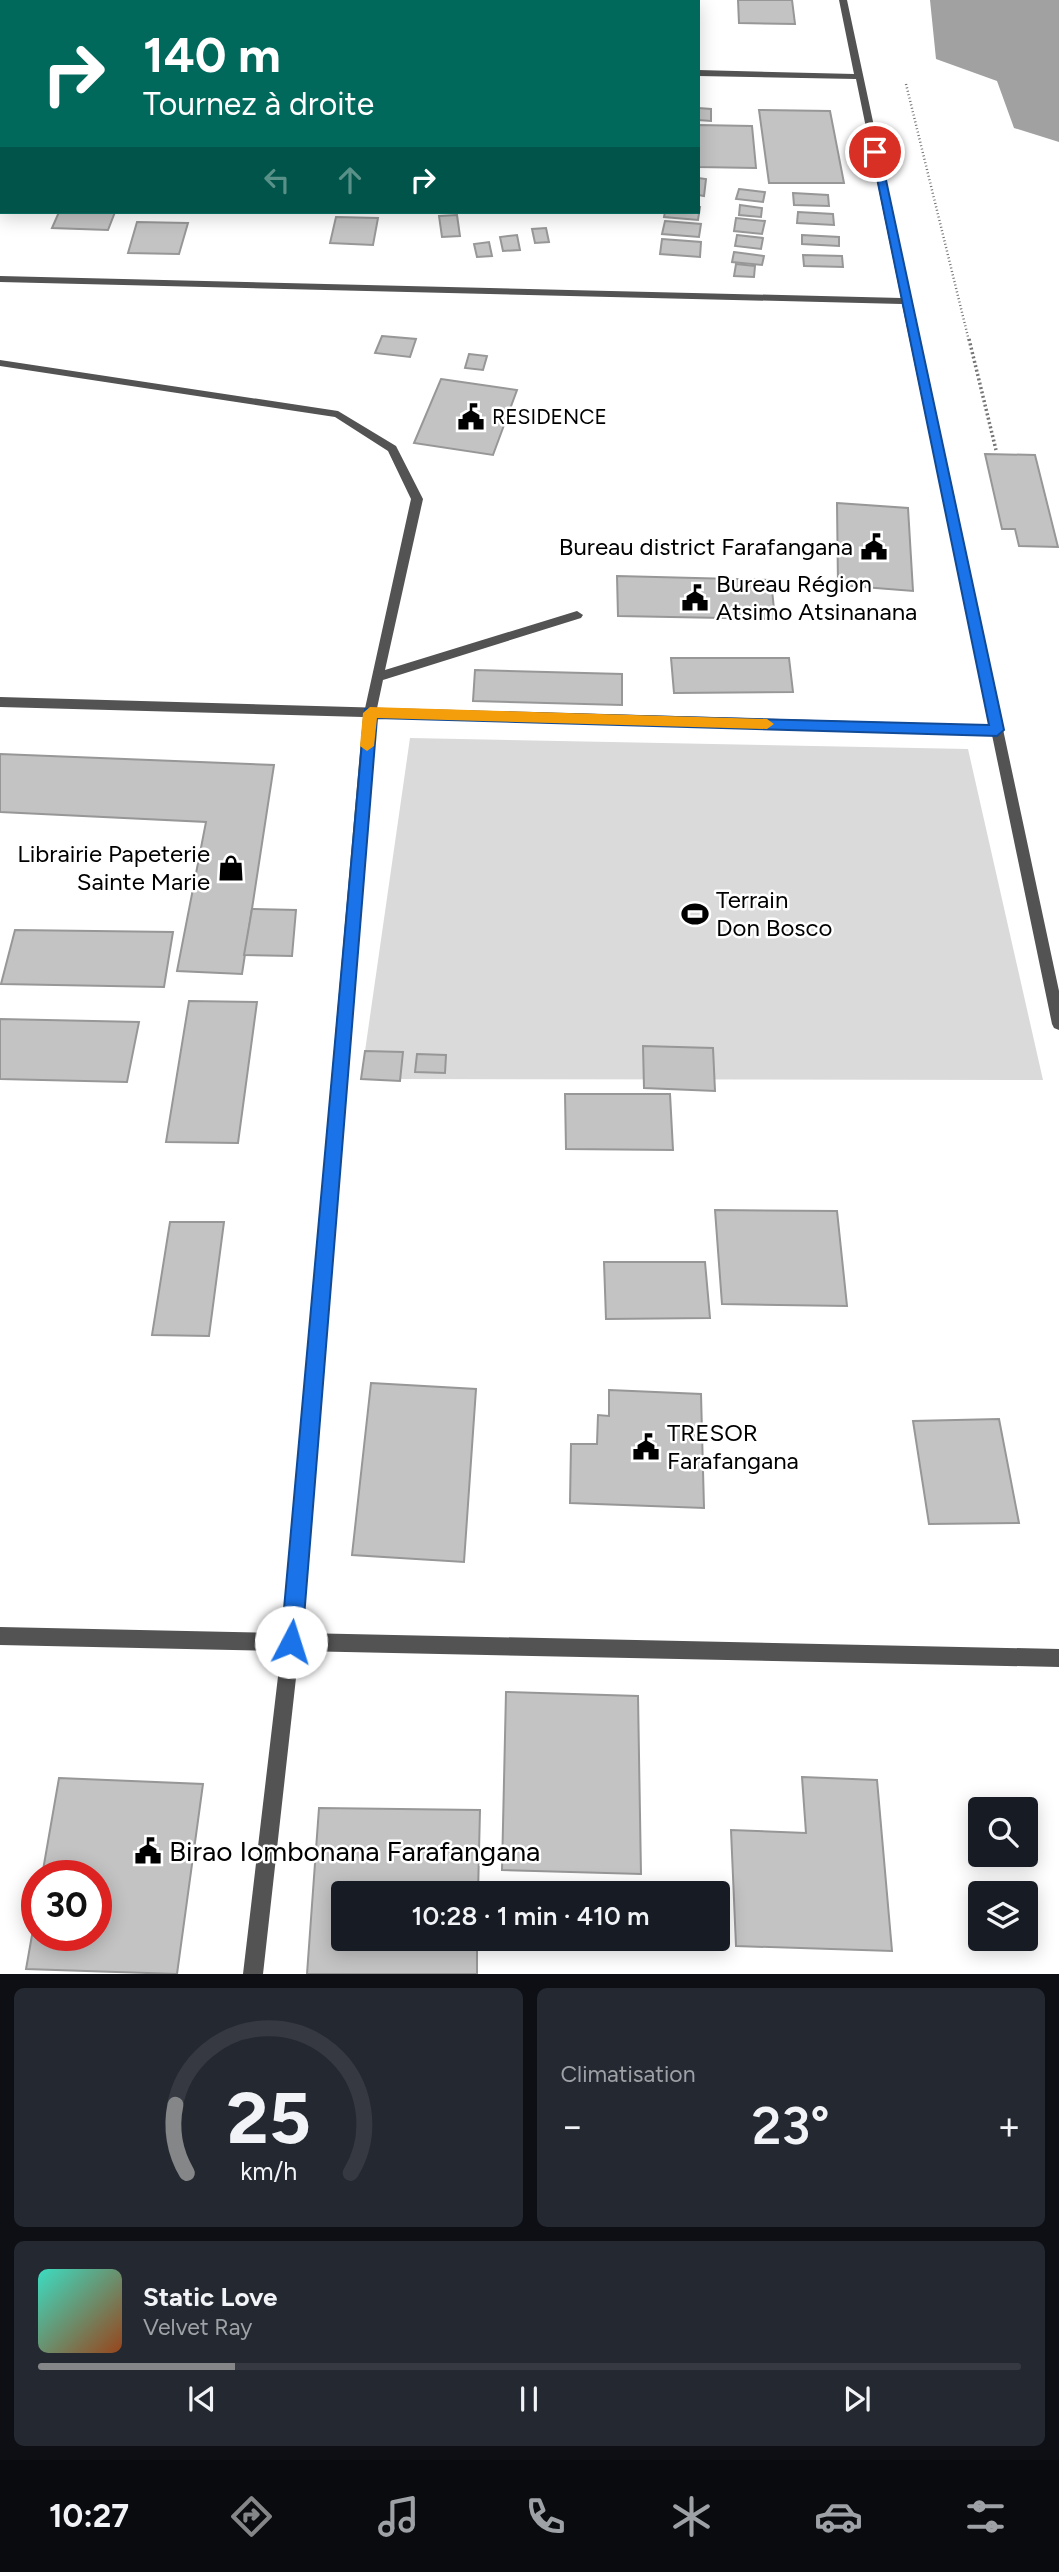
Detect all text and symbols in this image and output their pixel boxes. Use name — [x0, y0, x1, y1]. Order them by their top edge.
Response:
text: 140 m — [143, 25, 281, 84]
icon: right — [28, 28, 119, 119]
text: Tournez à droite — [143, 85, 374, 123]
pin — [845, 122, 905, 182]
icon: arrive — [856, 133, 894, 171]
icon: left — [258, 161, 296, 199]
icon: ahead — [331, 161, 369, 199]
icon: right — [404, 161, 442, 199]
public building icon: RESIDENCE — [456, 402, 486, 432]
place label: RESIDENCE — [492, 404, 607, 429]
place label: Bureau district Farafangana — [559, 532, 853, 561]
public building icon: Bureau district Farafangana — [859, 532, 889, 562]
place label: Bureau Région Atsimo Atsinanana — [716, 569, 917, 626]
public building icon: Bureau Région Atsimo Atsinanana — [680, 583, 710, 613]
place label: Librairie Papeterie Sainte Marie — [17, 839, 210, 896]
shop icon: Librairie Papeterie Sainte Marie — [216, 853, 246, 883]
place label: Terrain Don Bosco — [716, 885, 832, 942]
sports icon: Terrain Don Bosco — [680, 899, 710, 929]
place label: TRESOR Farafangana — [667, 1418, 799, 1475]
public building icon: TRESOR Farafangana — [631, 1432, 661, 1462]
position arrow — [254, 1605, 328, 1679]
map controls — [968, 1797, 1038, 1951]
button: search — [968, 1797, 1038, 1867]
place label: Birao Iombonana Farafangana — [169, 1834, 540, 1868]
public building icon: Birao Iombonana Farafangana — [133, 1836, 163, 1866]
speed limit sign: 30 — [21, 1860, 112, 1951]
button: layers — [968, 1881, 1038, 1951]
text: 10:28 · 1 min · 410 m — [412, 1900, 649, 1932]
text: Climatisation — [561, 2060, 695, 2088]
text: 25 — [226, 2075, 310, 2162]
text: 23° — [752, 2095, 830, 2157]
text: − — [561, 2103, 584, 2149]
text: + — [997, 2103, 1021, 2149]
text: km/h — [240, 2156, 297, 2186]
text: Static Love — [143, 2281, 277, 2313]
text: Velvet Ray — [143, 2313, 252, 2341]
icon: previous — [183, 2380, 221, 2418]
icon: pause — [510, 2380, 548, 2418]
icon: next — [838, 2380, 876, 2418]
icon: directions — [227, 2492, 276, 2541]
icon: music — [374, 2492, 423, 2541]
icon: phone — [521, 2492, 570, 2541]
icon: climate — [667, 2492, 716, 2541]
icon: car — [814, 2492, 863, 2541]
icon: filters — [961, 2492, 1010, 2541]
text: 10:27 — [49, 2497, 129, 2535]

